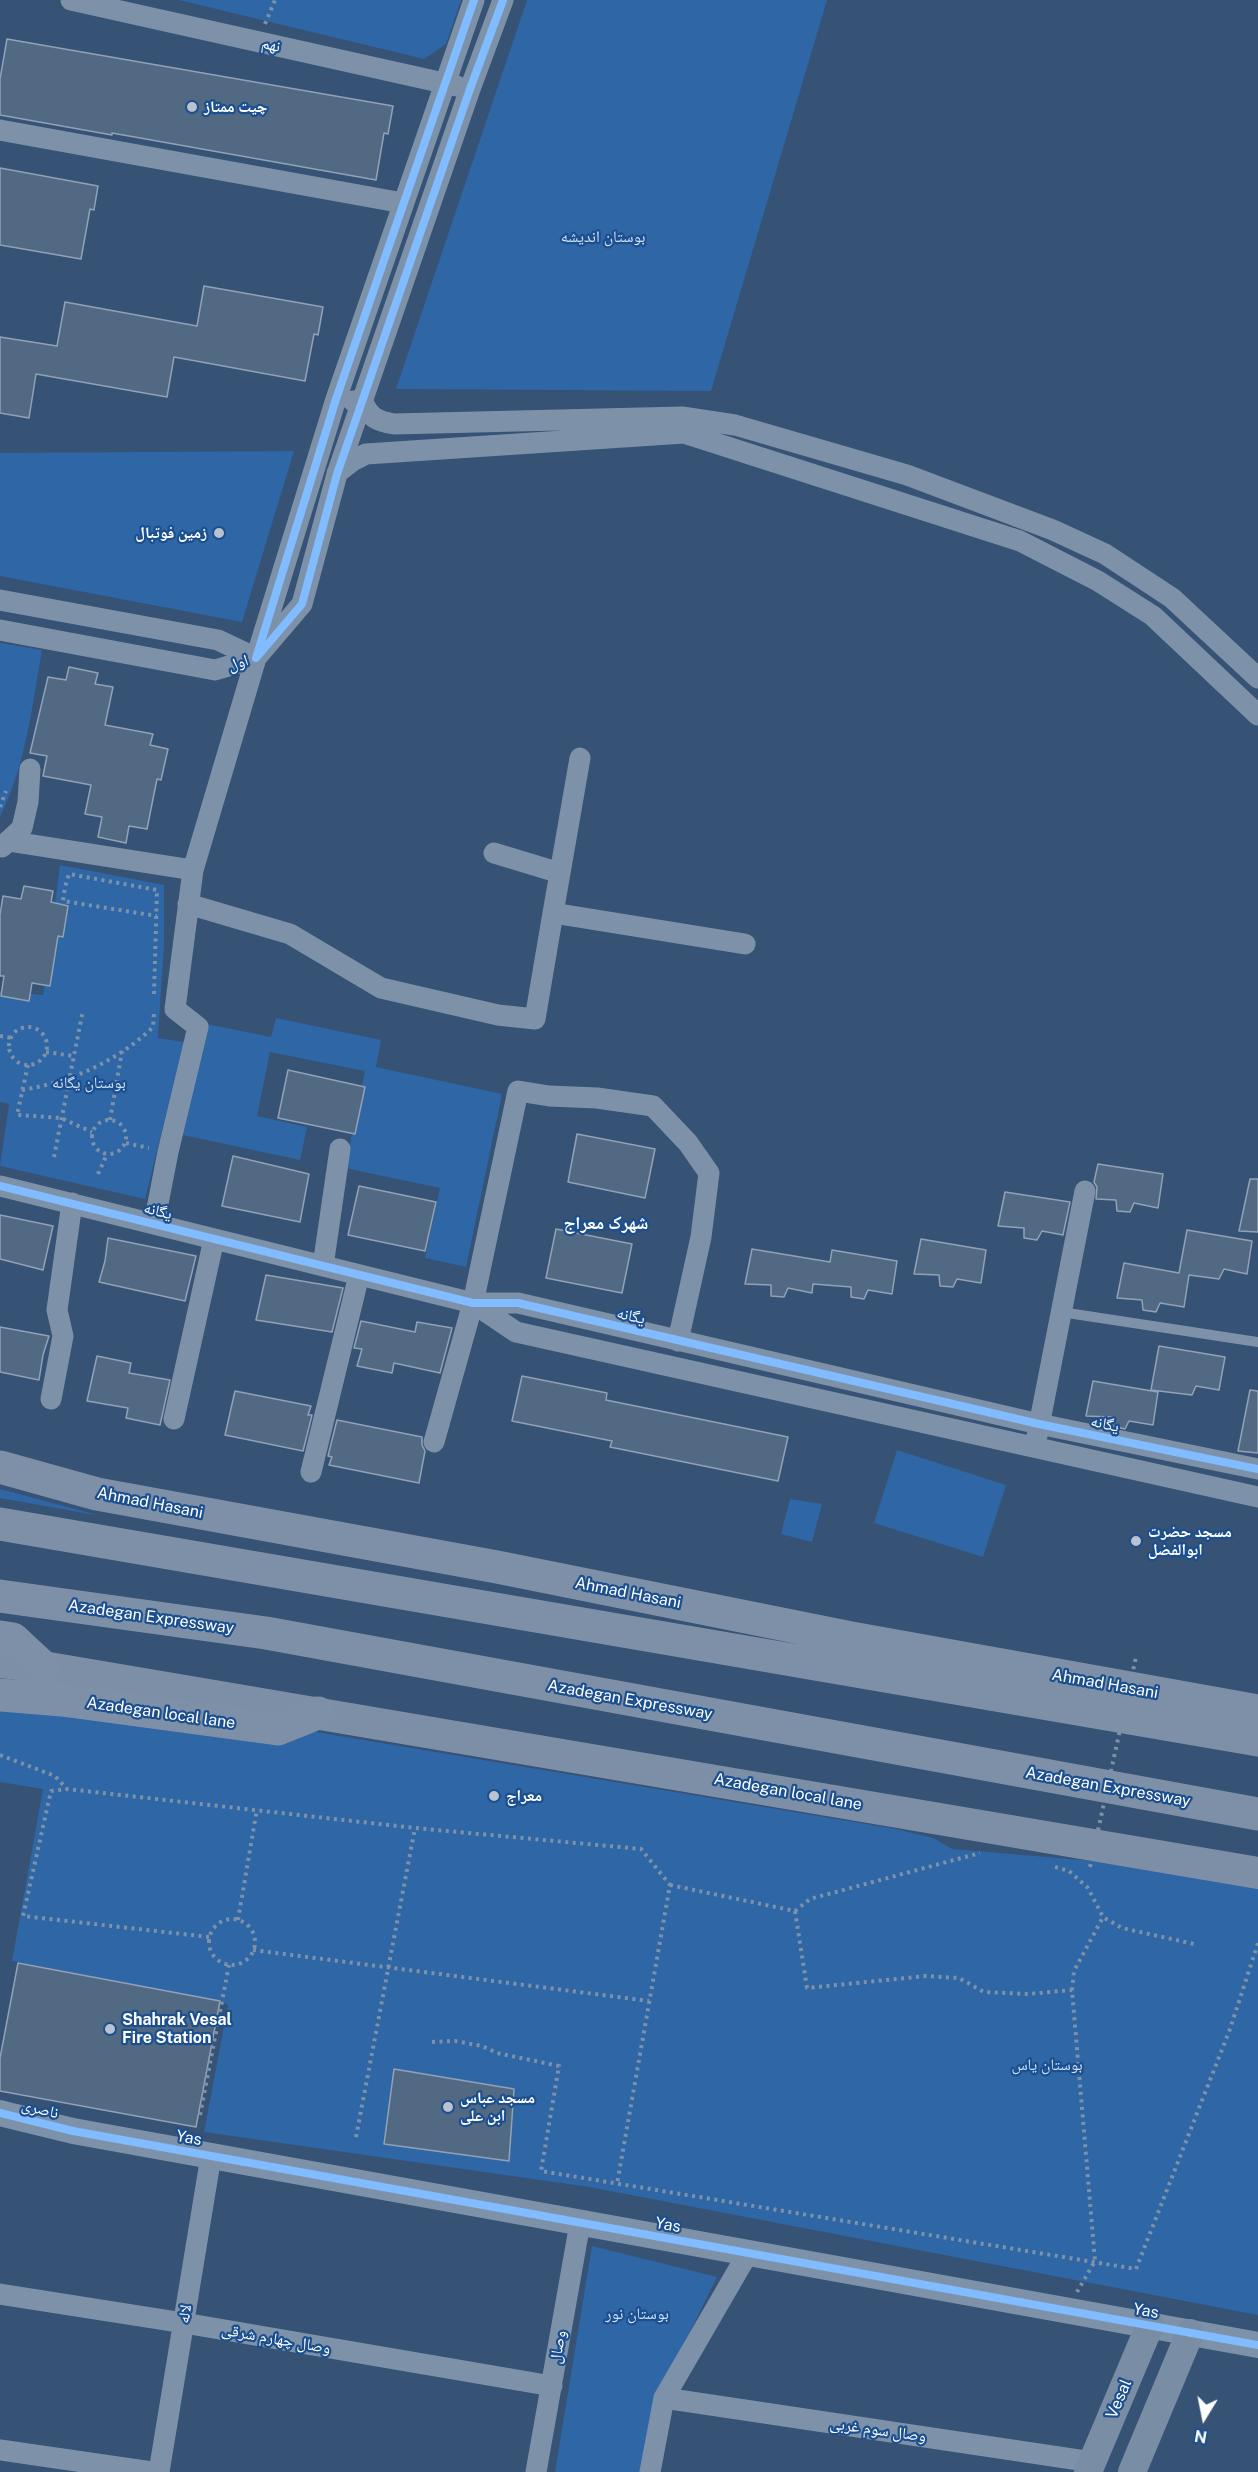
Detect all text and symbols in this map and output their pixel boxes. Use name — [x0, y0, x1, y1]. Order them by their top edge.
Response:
street label: نهم — [260, 34, 282, 56]
place label: چیت ممتاز — [204, 97, 267, 117]
marker: چیت ممتاز — [185, 100, 199, 114]
park label: بوستان اندیشه — [561, 227, 645, 247]
place label: زمین فوتبال — [135, 523, 207, 543]
marker: زمین فوتبال — [212, 526, 226, 540]
street label: اول — [225, 651, 251, 675]
park label: بوستان یگانه — [52, 1073, 126, 1093]
street label: یگانه — [142, 1198, 174, 1224]
district label: شهرک معراج — [564, 1212, 648, 1234]
street label: یگانه — [615, 1303, 647, 1329]
street label: یگانه — [1089, 1412, 1121, 1436]
street label: Ahmad Hasani — [95, 1483, 205, 1523]
place label: مسجد حضرت ابوالفضل — [1148, 1522, 1232, 1560]
marker: مسجد حضرت ابوالفضل — [1129, 1534, 1143, 1548]
street label: Ahmad Hasani — [573, 1573, 683, 1613]
street label: Azadegan Expressway — [67, 1596, 235, 1638]
street label: Ahmad Hasani — [1050, 1665, 1160, 1703]
street label: Azadegan Expressway — [546, 1676, 714, 1724]
street label: Azadegan local lane — [85, 1693, 237, 1733]
street label: Azadegan Expressway — [1024, 1763, 1192, 1811]
street label: Azadegan local lane — [713, 1770, 863, 1814]
place label: معراج — [506, 1786, 542, 1806]
marker: معراج — [487, 1789, 501, 1803]
place label: Shahrak Vesal Fire Station — [122, 2010, 232, 2048]
marker: Shahrak Vesal Fire Station — [103, 2022, 117, 2036]
park label: بوستان یاس — [1011, 2055, 1083, 2075]
place label: مسجد عباس ابن علی — [460, 2088, 535, 2126]
street label: ناصری — [20, 2095, 60, 2123]
marker: مسجد عباس ابن علی — [441, 2100, 455, 2114]
street label: Yas — [175, 2126, 203, 2150]
street label: Yas — [654, 2213, 682, 2237]
street label: Yas — [1132, 2299, 1160, 2323]
street label: لاله — [174, 2303, 196, 2325]
park label: بوستان نور — [605, 2304, 669, 2324]
street label: وصال چهارم شرقی — [220, 2320, 332, 2358]
street label: وصال — [546, 2329, 570, 2365]
street label: Vesal — [1102, 2376, 1136, 2422]
north arrow — [1174, 2388, 1234, 2448]
street label: وصال سوم غربی — [829, 2414, 927, 2446]
text: N — [1193, 2426, 1209, 2447]

